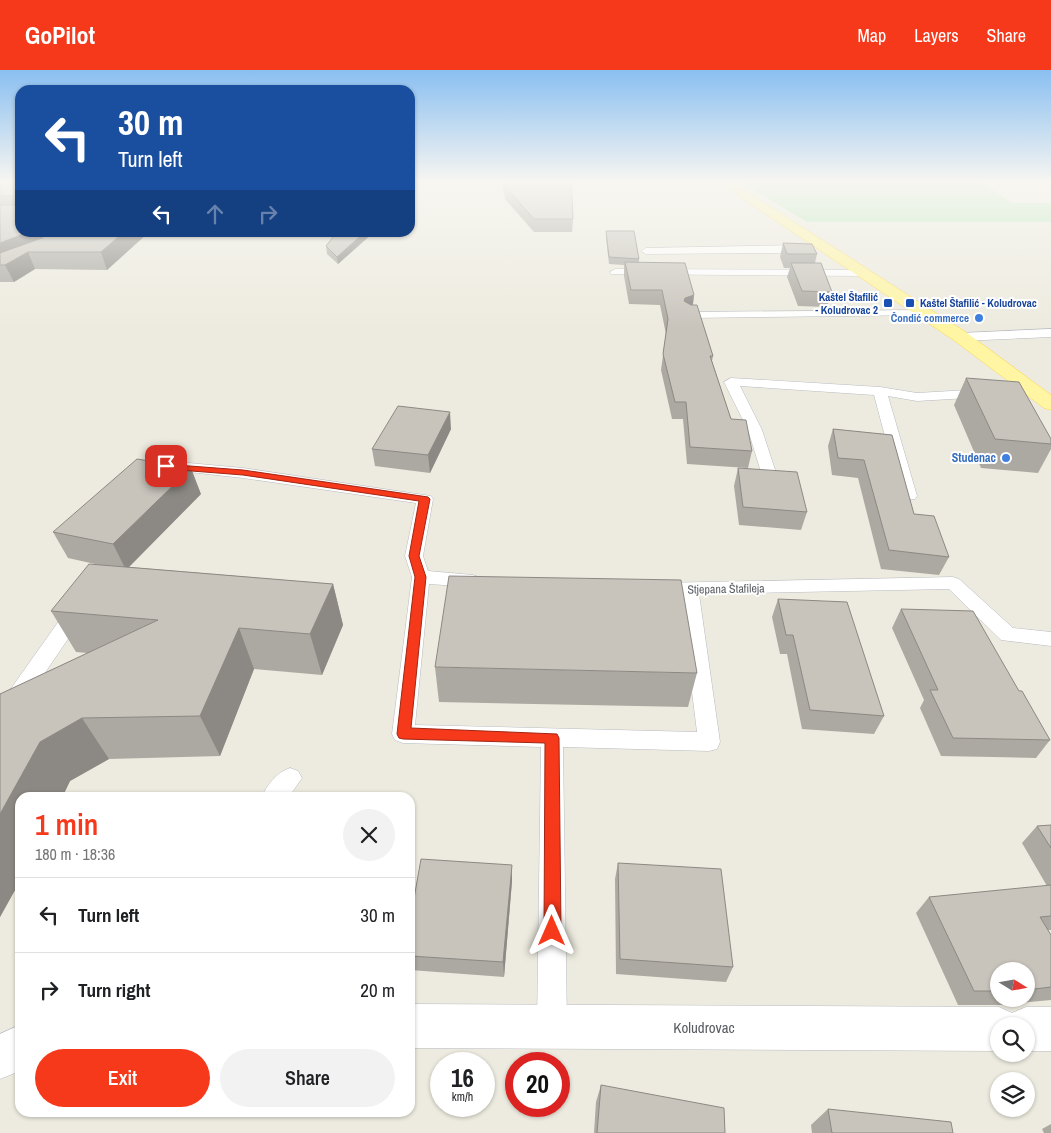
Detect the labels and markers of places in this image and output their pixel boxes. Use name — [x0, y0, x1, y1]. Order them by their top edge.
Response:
place label: Kaštel Štafilić - Koludrovac 2 — [815, 290, 878, 317]
place label: Kaštel Štafilić - Koludrovac — [920, 296, 1037, 310]
marker: Kaštel Štafilić - Koludrovac 2 — [882, 297, 894, 309]
marker: Kaštel Štafilić - Koludrovac — [904, 297, 916, 309]
place label: Čondić commerce — [891, 311, 969, 325]
marker: Čondić commerce — [973, 312, 985, 324]
pin — [145, 445, 187, 487]
place label: Studenac — [952, 450, 997, 466]
marker: Studenac — [1000, 452, 1012, 464]

